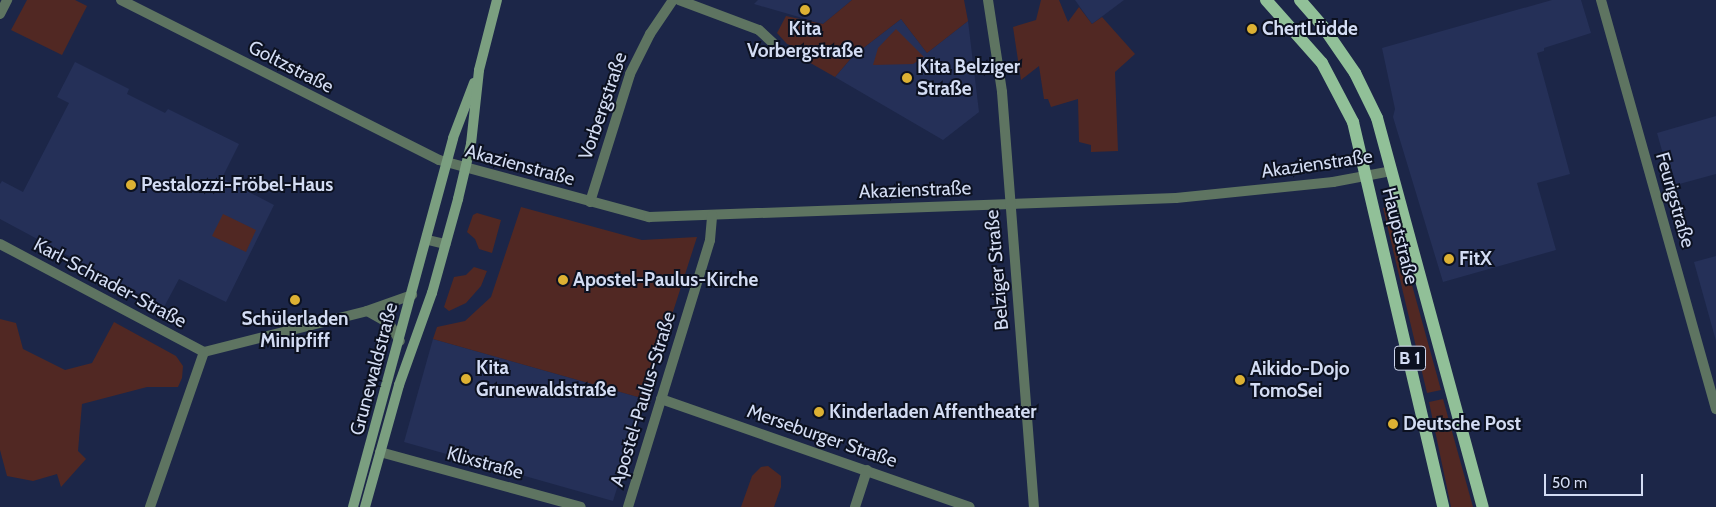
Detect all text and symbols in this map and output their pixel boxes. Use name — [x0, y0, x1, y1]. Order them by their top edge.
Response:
marker: Kita Vorbergstraße — [799, 4, 811, 16]
place label: Kita Vorbergstraße — [747, 18, 863, 62]
place label: ChertLüdde — [1262, 18, 1358, 40]
marker: ChertLüdde — [1246, 23, 1258, 35]
street label: Goltzstraße — [245, 36, 337, 98]
street label: Vorbergstraße — [574, 49, 632, 163]
place label: Kita Belziger Straße — [917, 56, 1020, 100]
marker: Kita Belziger Straße — [901, 72, 913, 84]
street label: Akazienstraße — [463, 139, 577, 191]
street label: Akazienstraße — [1260, 145, 1374, 183]
street label: Feurigstraße — [1651, 150, 1699, 250]
place label: Pestalozzi-Fröbel-Haus — [141, 174, 333, 196]
street label: Akazienstraße — [858, 177, 972, 203]
marker: Pestalozzi-Fröbel-Haus — [125, 179, 137, 191]
street label: Hauptstraße — [1377, 185, 1423, 287]
street label: Belziger Straße — [980, 209, 1014, 331]
street label: Karl-Schrader-Straße — [30, 233, 190, 333]
place label: FitX — [1459, 248, 1492, 270]
marker: FitX — [1443, 253, 1455, 265]
place label: Apostel-Paulus-Kirche — [573, 269, 758, 291]
marker: Apostel-Paulus-Kirche — [557, 274, 569, 286]
marker: Schülerladen Minipfiff — [289, 294, 301, 306]
street label: Grunewaldstraße — [345, 300, 403, 438]
place label: Schülerladen Minipfiff — [241, 308, 349, 352]
street label: Apostel-Paulus-Straße — [606, 309, 680, 489]
road number: B 1 — [1394, 342, 1426, 373]
place label: Kita Grunewaldstraße — [476, 357, 616, 401]
place label: Aikido-Dojo TomoSei — [1250, 358, 1350, 402]
marker: Kita Grunewaldstraße — [460, 373, 472, 385]
marker: Aikido-Dojo TomoSei — [1234, 374, 1246, 386]
street label: Merseburger Straße — [744, 400, 900, 472]
place label: Kinderladen Affentheater — [829, 401, 1037, 423]
marker: Kinderladen Affentheater — [813, 406, 825, 418]
place label: Deutsche Post — [1403, 413, 1521, 435]
marker: Deutsche Post — [1387, 418, 1399, 430]
street label: Klixstraße — [444, 442, 526, 484]
scale bar — [1546, 464, 1645, 496]
text: 50 m — [1552, 474, 1587, 492]

